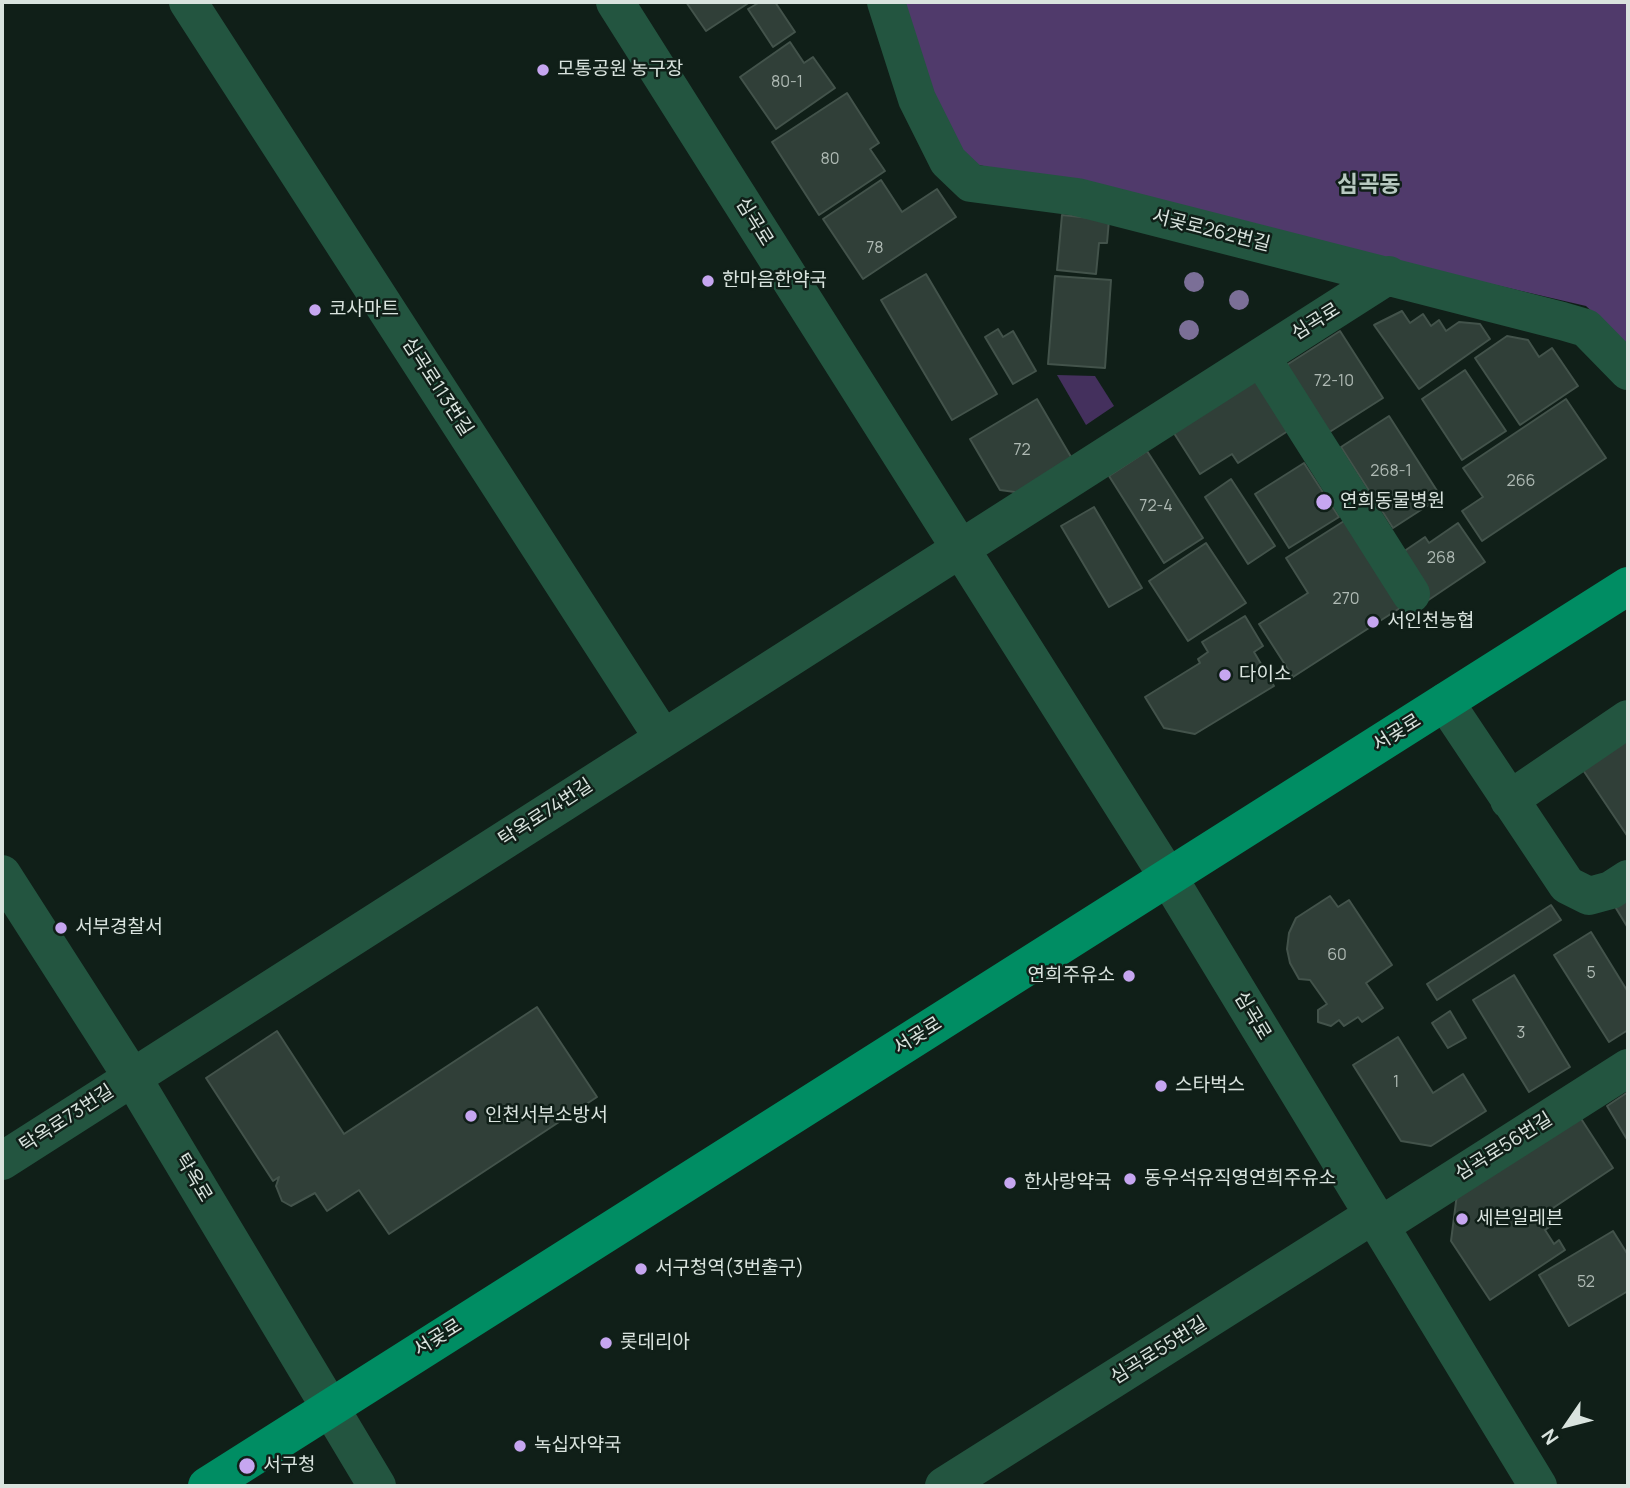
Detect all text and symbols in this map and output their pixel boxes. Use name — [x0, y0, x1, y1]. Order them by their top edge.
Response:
place label: 모통공원 농구장 — [557, 59, 683, 81]
marker: 모통공원 농구장 — [535, 62, 551, 78]
house number: 80-1 — [771, 73, 803, 93]
house number: 80 — [820, 150, 840, 170]
district label: 심곡동 — [1337, 172, 1401, 200]
street label: 심곡로 — [730, 194, 778, 250]
street label: 서곶로262번길 — [1150, 205, 1272, 257]
house number: 78 — [866, 239, 884, 259]
place label: 한마음한약국 — [722, 270, 827, 292]
marker: 한마음한약국 — [700, 273, 716, 289]
street label: 심곡로 — [1288, 298, 1344, 346]
place label: 코사마트 — [329, 299, 399, 321]
marker: 코사마트 — [307, 302, 323, 318]
street label: 심곡로113번길 — [397, 334, 477, 440]
house number: 72-10 — [1314, 372, 1354, 392]
house number: 72 — [1013, 441, 1031, 461]
house number: 268-1 — [1370, 462, 1412, 482]
house number: 266 — [1507, 472, 1535, 492]
place label: 연희동물병원 — [1340, 491, 1445, 513]
marker: 연희동물병원 — [1314, 492, 1334, 512]
house number: 72-4 — [1139, 497, 1173, 517]
house number: 268 — [1427, 549, 1455, 569]
house number: 270 — [1333, 590, 1359, 610]
place label: 서인천농협 — [1387, 611, 1474, 633]
marker: 서인천농협 — [1365, 614, 1381, 630]
place label: 다이소 — [1239, 664, 1291, 686]
marker: 다이소 — [1217, 667, 1233, 683]
street label: 서곶로 — [1369, 709, 1425, 757]
street label: 탁옥로74번길 — [495, 774, 597, 852]
place label: 서부경찰서 — [75, 917, 162, 939]
marker: 서부경찰서 — [53, 920, 69, 936]
house number: 60 — [1327, 946, 1347, 966]
house number: 5 — [1586, 964, 1596, 984]
place label: 연희주유소 — [1028, 965, 1115, 987]
marker: 연희주유소 — [1121, 968, 1137, 984]
street label: 심곡로 — [1229, 988, 1275, 1044]
street label: 서곶로 — [890, 1012, 946, 1060]
house number: 3 — [1517, 1024, 1525, 1044]
house number: 1 — [1393, 1073, 1399, 1093]
place label: 스타벅스 — [1175, 1075, 1245, 1097]
marker: 스타벅스 — [1153, 1078, 1169, 1094]
street label: 탁옥로73번길 — [16, 1080, 118, 1158]
place label: 인천서부소방서 — [485, 1105, 607, 1127]
marker: 인천서부소방서 — [463, 1108, 479, 1124]
street label: 심곡로56번길 — [1451, 1108, 1557, 1186]
street label: 탁옥로 — [170, 1150, 216, 1206]
place label: 동우석유직영연희주유소 — [1144, 1168, 1336, 1190]
marker: 동우석유직영연희주유소 — [1122, 1171, 1138, 1187]
place label: 한사랑약국 — [1024, 1172, 1111, 1194]
marker: 한사랑약국 — [1002, 1175, 1018, 1191]
place label: 세븐일레븐 — [1476, 1208, 1563, 1230]
marker: 세븐일레븐 — [1454, 1211, 1470, 1227]
place label: 서구청역(3번출구) — [655, 1258, 804, 1280]
marker: 서구청역(3번출구) — [633, 1261, 649, 1277]
house number: 52 — [1577, 1273, 1595, 1293]
street label: 심곡로55번길 — [1107, 1312, 1211, 1390]
street label: 서곶로 — [410, 1314, 466, 1362]
place label: 롯데리아 — [620, 1332, 690, 1354]
marker: 롯데리아 — [598, 1335, 614, 1351]
north arrow — [1532, 1390, 1602, 1460]
text: N — [1535, 1424, 1564, 1450]
place label: 녹십자약국 — [534, 1435, 621, 1457]
marker: 녹십자약국 — [512, 1438, 528, 1454]
place label: 서구청 — [263, 1455, 315, 1477]
marker: 서구청 — [237, 1456, 257, 1476]

